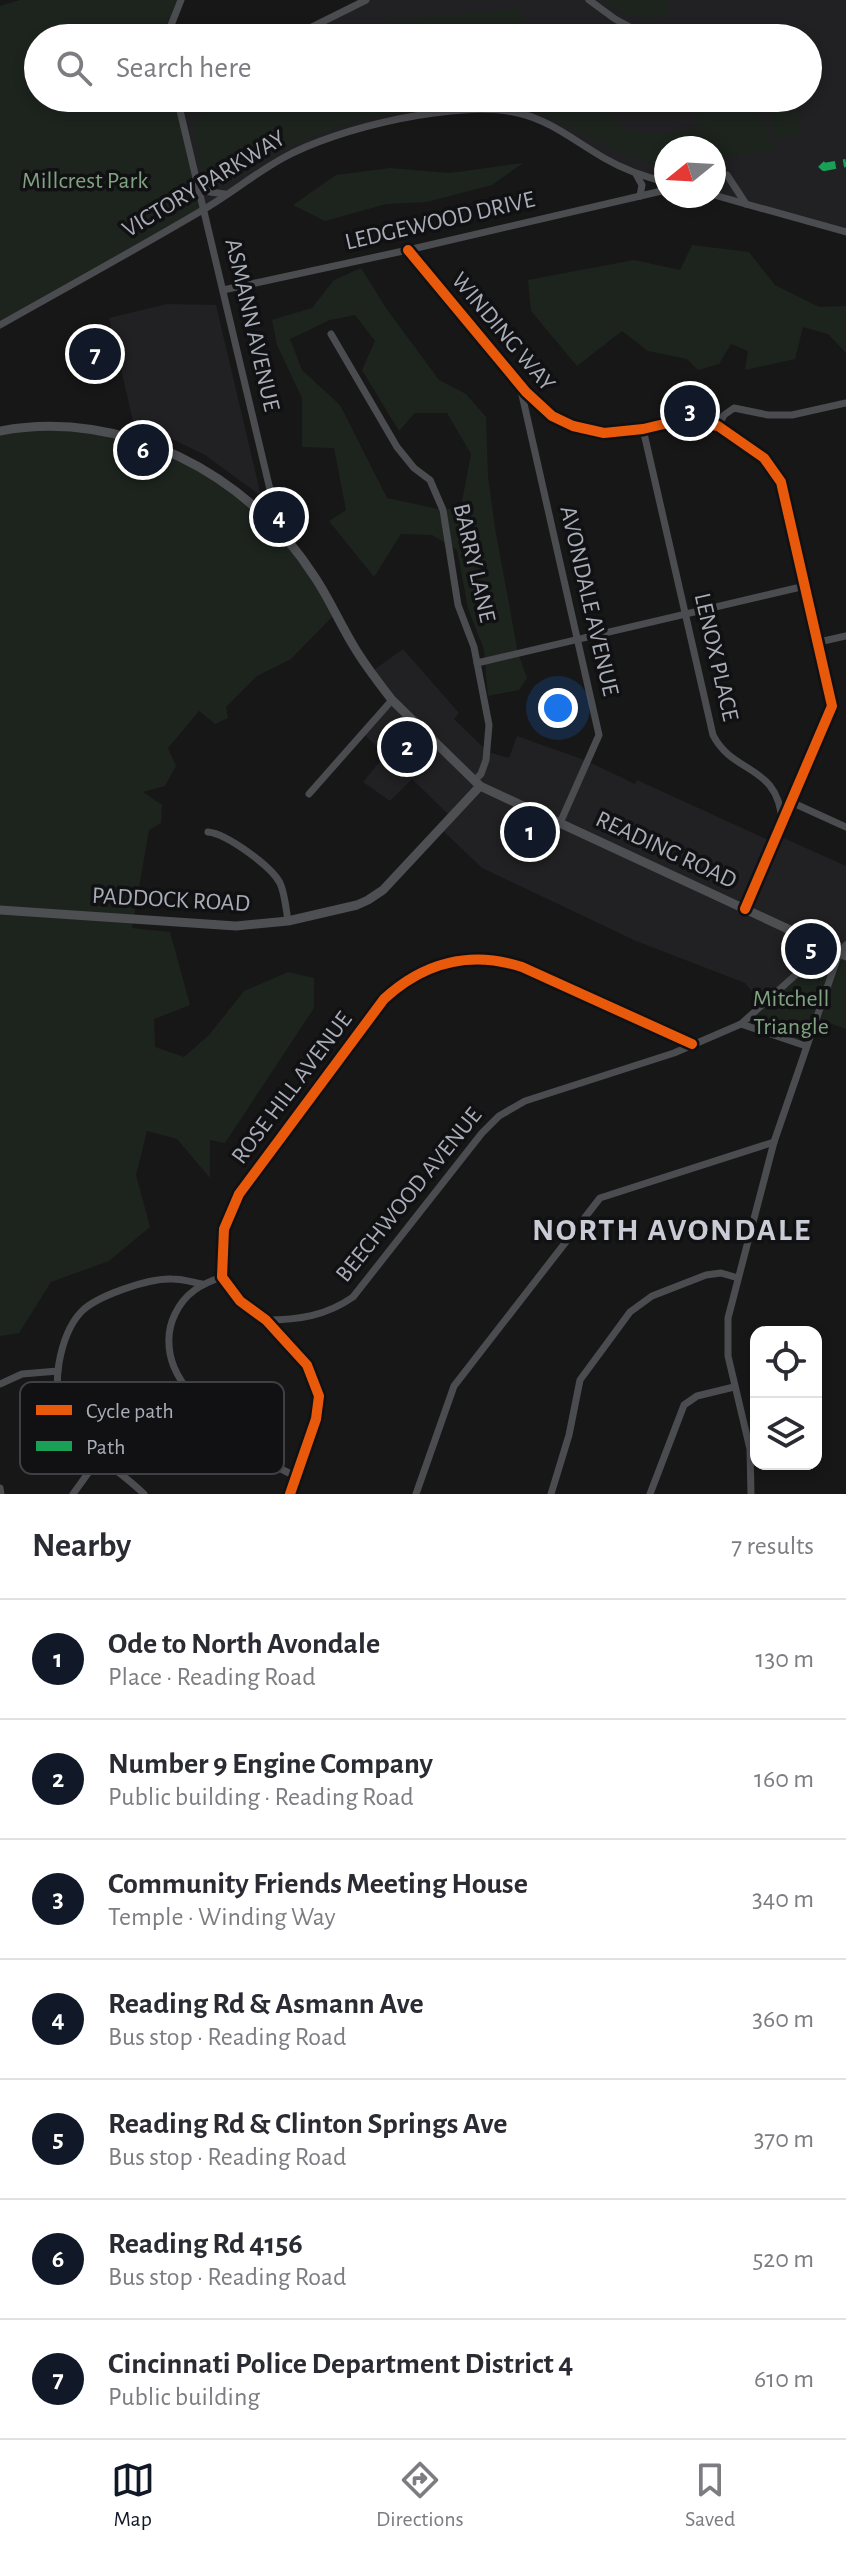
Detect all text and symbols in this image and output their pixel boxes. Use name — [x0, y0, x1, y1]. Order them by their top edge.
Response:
search box — [24, 24, 822, 112]
icon: search — [52, 46, 96, 90]
text: Search here — [116, 53, 252, 83]
street label: VICTORY PARKWAY — [118, 126, 290, 242]
north arrow — [654, 136, 726, 208]
park label: Millcrest Park — [22, 169, 148, 193]
street label: LEDGEWOOD DRIVE — [343, 187, 538, 255]
street label: ASMANN AVENUE — [220, 236, 284, 414]
street label: WINDING WAY — [447, 268, 560, 396]
pin: 7 — [69, 324, 121, 384]
pin: 3 — [664, 381, 716, 441]
pin: 6 — [117, 420, 169, 480]
pin: 4 — [253, 487, 305, 547]
street label: BARRY LANE — [449, 501, 499, 625]
street label: AVONDALE AVENUE — [555, 504, 623, 699]
street label: LENOX PLACE — [690, 591, 742, 724]
your location — [538, 688, 578, 728]
pin: 2 — [381, 717, 433, 777]
pin: 1 — [504, 802, 556, 862]
street label: READING ROAD — [592, 807, 740, 893]
street label: PADDOCK ROAD — [91, 884, 251, 916]
pin: 5 — [785, 919, 837, 979]
park label: Mitchell Triangle — [753, 987, 829, 1039]
street label: ROSE HILL AVENUE — [227, 1007, 357, 1168]
street label: BEECHWOOD AVENUE — [332, 1103, 487, 1287]
district label: NORTH AVONDALE — [532, 1214, 812, 1246]
map controls — [750, 1326, 822, 1470]
button: locate — [750, 1326, 822, 1398]
legend — [20, 1382, 284, 1474]
button: layers — [750, 1398, 822, 1470]
text: Cycle path — [86, 1400, 174, 1422]
text: Path — [86, 1436, 126, 1458]
text: Nearby — [32, 1529, 131, 1563]
text: 7 results — [731, 1533, 814, 1559]
text: Ode to North Avondale — [108, 1629, 380, 1659]
text: 1 — [53, 1646, 63, 1672]
text: 130 m — [756, 1646, 814, 1672]
text: Place · Reading Road — [108, 1664, 316, 1690]
text: Number 9 Engine Company — [108, 1749, 433, 1779]
text: 2 — [52, 1766, 64, 1792]
text: 160 m — [754, 1766, 814, 1792]
text: Public building · Reading Road — [108, 1784, 414, 1810]
text: Community Friends Meeting House — [108, 1869, 528, 1899]
text: 3 — [52, 1886, 64, 1912]
text: 340 m — [752, 1886, 814, 1912]
text: Temple · Winding Way — [108, 1904, 336, 1930]
text: Reading Rd & Asmann Ave — [108, 1989, 424, 2019]
text: 4 — [51, 2006, 65, 2032]
text: 360 m — [752, 2006, 814, 2032]
text: Bus stop · Reading Road — [108, 2024, 347, 2050]
text: Reading Rd & Clinton Springs Ave — [108, 2109, 507, 2139]
text: 5 — [52, 2126, 64, 2152]
text: 370 m — [754, 2126, 814, 2152]
text: Bus stop · Reading Road — [108, 2144, 347, 2170]
text: Reading Rd 4156 — [108, 2229, 303, 2259]
text: 6 — [52, 2246, 64, 2272]
text: 520 m — [752, 2246, 814, 2272]
text: Bus stop · Reading Road — [108, 2264, 347, 2290]
text: Cincinnati Police Department District 4 — [108, 2349, 573, 2379]
text: 7 — [52, 2366, 64, 2392]
text: 610 m — [754, 2366, 814, 2392]
text: Public building — [108, 2384, 260, 2410]
tab: Map — [111, 2458, 155, 2532]
tab: Directions — [376, 2458, 464, 2532]
tab: Saved — [685, 2458, 735, 2532]

